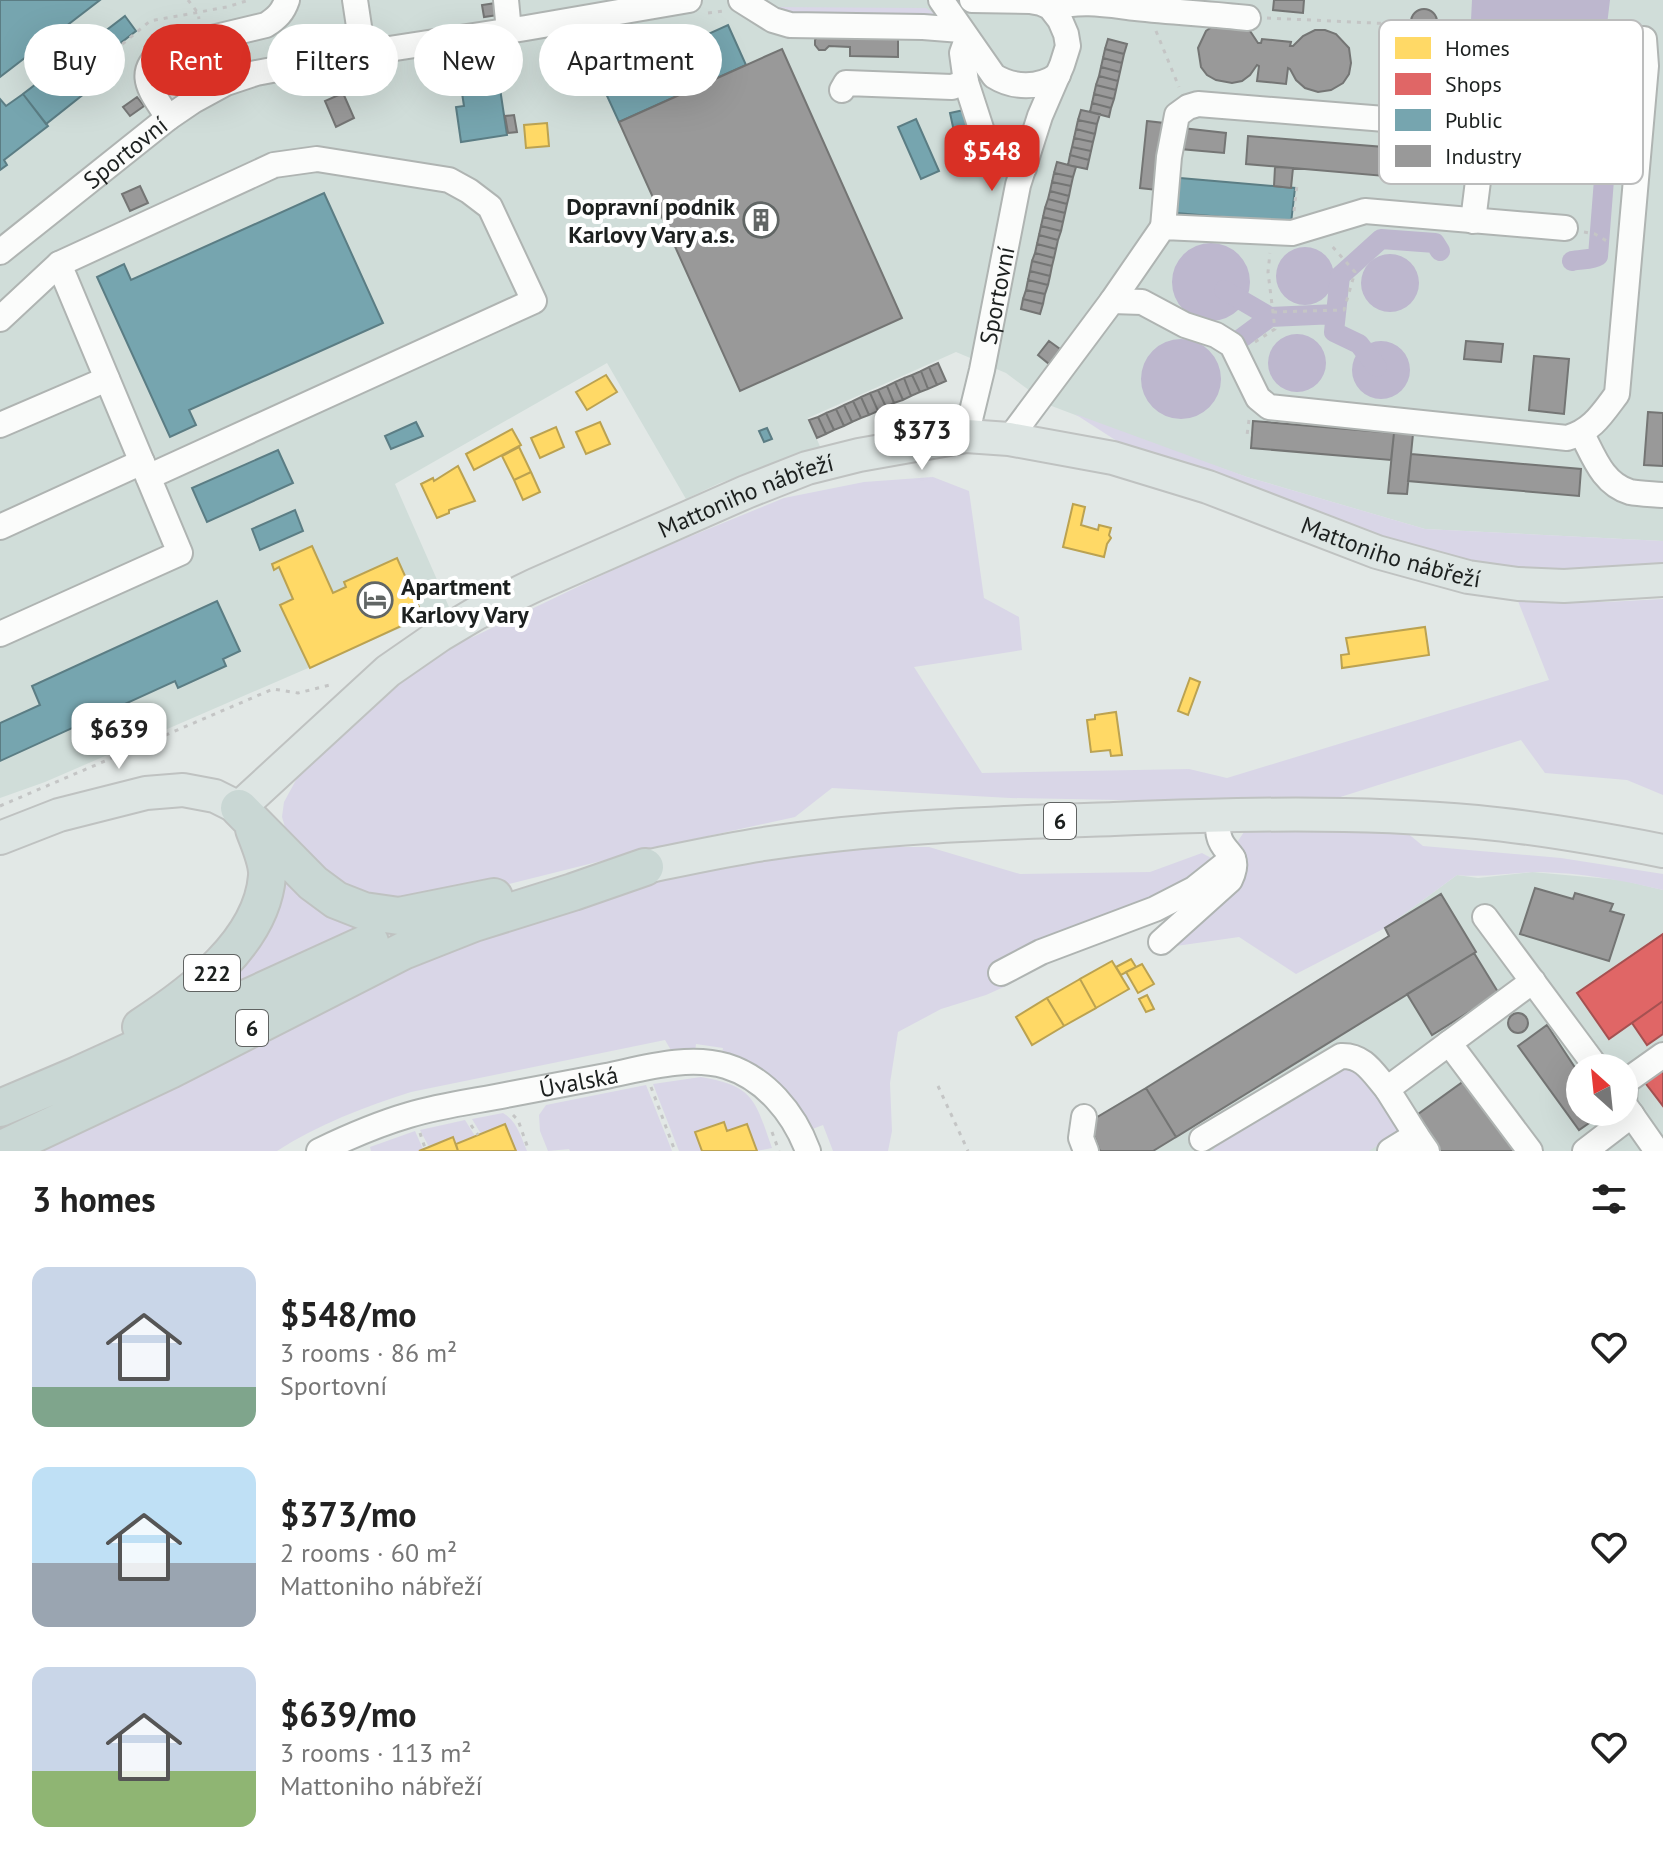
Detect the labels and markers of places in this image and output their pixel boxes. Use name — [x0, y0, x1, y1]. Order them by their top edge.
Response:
pin: $548 — [945, 125, 1039, 193]
place label: Dopravní podnik Karlovy Vary a.s. — [566, 191, 735, 250]
building icon: Dopravní podnik Karlovy Vary a.s. — [742, 201, 780, 239]
pin: $373 — [875, 404, 969, 472]
place label: Apartment Karlovy Vary — [401, 571, 529, 630]
hotel icon: Apartment Karlovy Vary — [356, 581, 394, 619]
pin: $639 — [72, 703, 166, 771]

